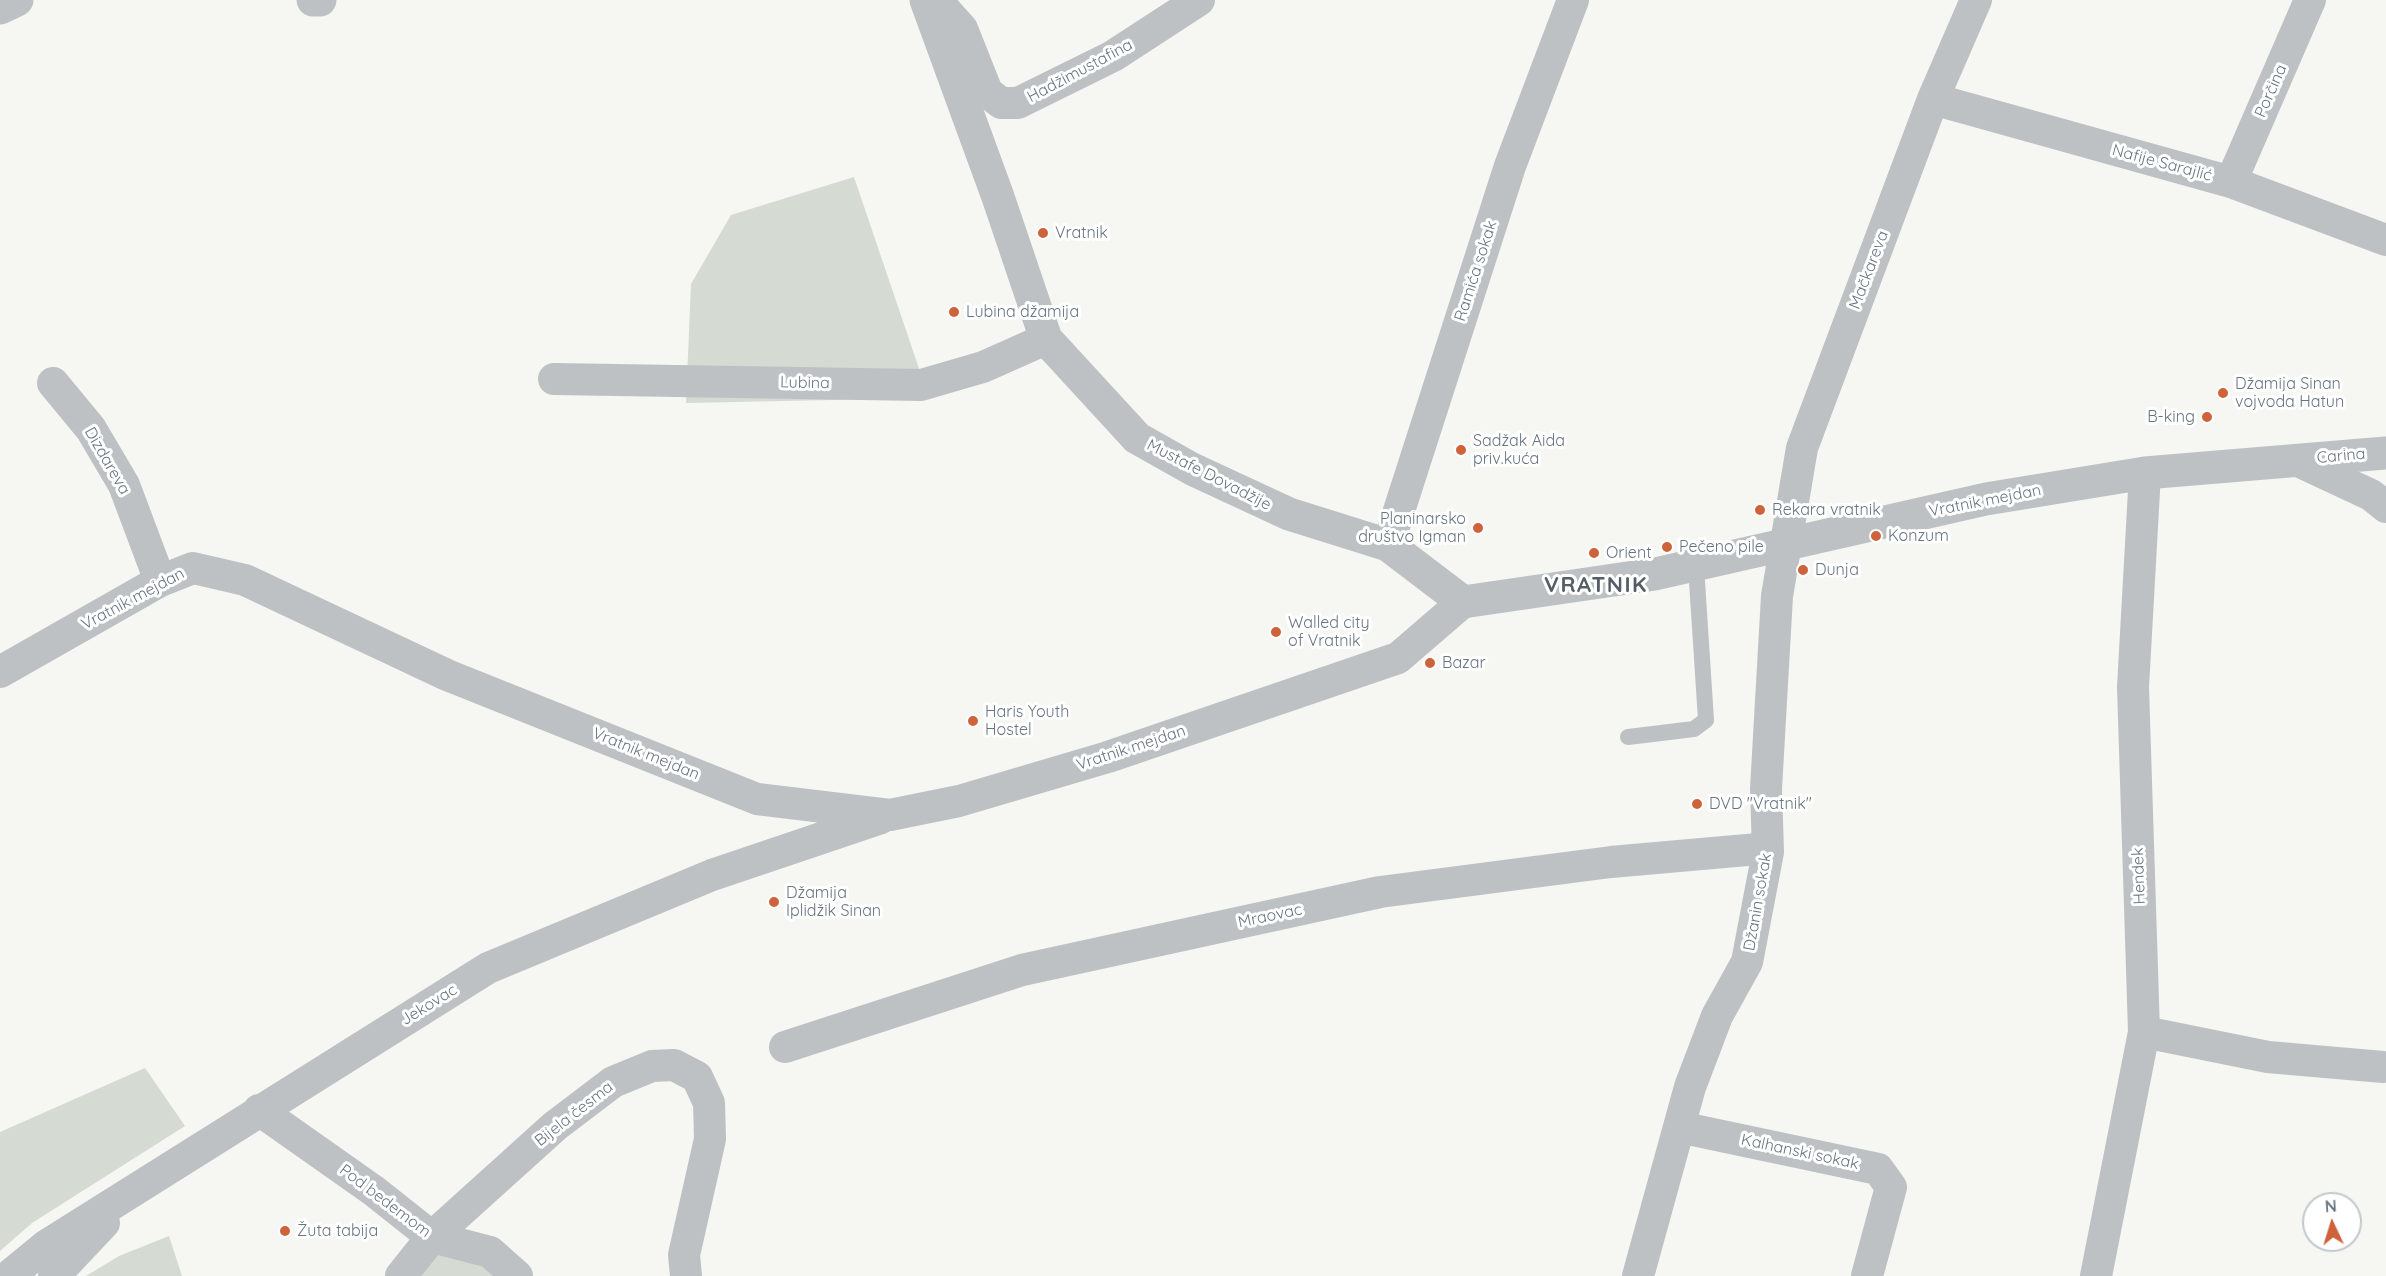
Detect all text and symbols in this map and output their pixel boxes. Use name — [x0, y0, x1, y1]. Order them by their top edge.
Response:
street label: Hadžimustafina — [1024, 35, 1136, 107]
street label: Porčina — [2251, 62, 2291, 120]
street label: Nafije Sarajlić — [2110, 140, 2214, 186]
street label: Ramića sokak — [1451, 218, 1501, 324]
place label: Vratnik — [1055, 223, 1108, 243]
marker: Vratnik — [1036, 226, 1050, 240]
street label: Mačkareva — [1845, 228, 1893, 312]
place label: Lubina džamija — [966, 302, 1079, 322]
marker: Lubina džamija — [947, 305, 961, 319]
street label: Lubina — [780, 373, 830, 393]
place label: Džamija Sinan vojvoda Hatun — [2235, 374, 2344, 412]
marker: Džamija Sinan vojvoda Hatun — [2216, 386, 2230, 400]
place label: B-king — [2147, 407, 2195, 427]
marker: B-king — [2200, 410, 2214, 424]
street label: Dizdareva — [80, 424, 134, 498]
place label: Sadžak Aida priv.kuća — [1473, 431, 1565, 469]
street label: Mustafe Dovadžije — [1144, 435, 1274, 515]
marker: Sadžak Aida priv.kuća — [1454, 443, 1468, 457]
street label: Carina — [2316, 444, 2366, 468]
street label: Vratnik mejdan — [1927, 481, 2043, 521]
place label: Rekara vratnik — [1772, 500, 1881, 520]
marker: Rekara vratnik — [1753, 503, 1767, 517]
place label: Planinarsko društvo Igman — [1358, 509, 1466, 547]
marker: Planinarsko društvo Igman — [1471, 521, 1485, 535]
place label: Konzum — [1888, 526, 1949, 546]
marker: Konzum — [1869, 529, 1883, 543]
place label: Pečeno pile — [1679, 537, 1764, 557]
marker: Pečeno pile — [1660, 540, 1674, 554]
place label: Orient — [1606, 543, 1652, 563]
marker: Orient — [1587, 546, 1601, 560]
place label: Dunja — [1815, 560, 1859, 580]
marker: Dunja — [1796, 563, 1810, 577]
street label: Vratnik mejdan — [78, 564, 188, 634]
district label: VRATNIK — [1544, 572, 1648, 598]
place label: Walled city of Vratnik — [1288, 613, 1370, 651]
marker: Walled city of Vratnik — [1269, 625, 1283, 639]
place label: Bazar — [1442, 653, 1486, 673]
marker: Bazar — [1423, 656, 1437, 670]
place label: Haris Youth Hostel — [985, 702, 1069, 740]
marker: Haris Youth Hostel — [966, 714, 980, 728]
street label: Vratnik mejdan — [1074, 721, 1188, 775]
street label: Vratnik mejdan — [590, 724, 702, 784]
place label: DVD "Vratnik" — [1709, 794, 1812, 814]
marker: DVD "Vratnik" — [1690, 797, 1704, 811]
street label: Hendek — [2128, 847, 2150, 905]
street label: Džanin sokak — [1740, 852, 1776, 952]
place label: Džamija Iplidžik Sinan — [786, 883, 881, 921]
marker: Džamija Iplidžik Sinan — [767, 895, 781, 909]
street label: Mraovac — [1236, 900, 1304, 932]
street label: Jekovac — [397, 980, 461, 1030]
street label: Bijela česma — [531, 1077, 617, 1151]
street label: Kalhanski sokak — [1739, 1130, 1861, 1174]
street label: Pod bedemom — [336, 1160, 434, 1242]
north arrow — [2302, 1192, 2362, 1252]
text: N — [2324, 1196, 2337, 1216]
place label: Žuta tabija — [297, 1221, 378, 1241]
marker: Žuta tabija — [278, 1224, 292, 1238]

